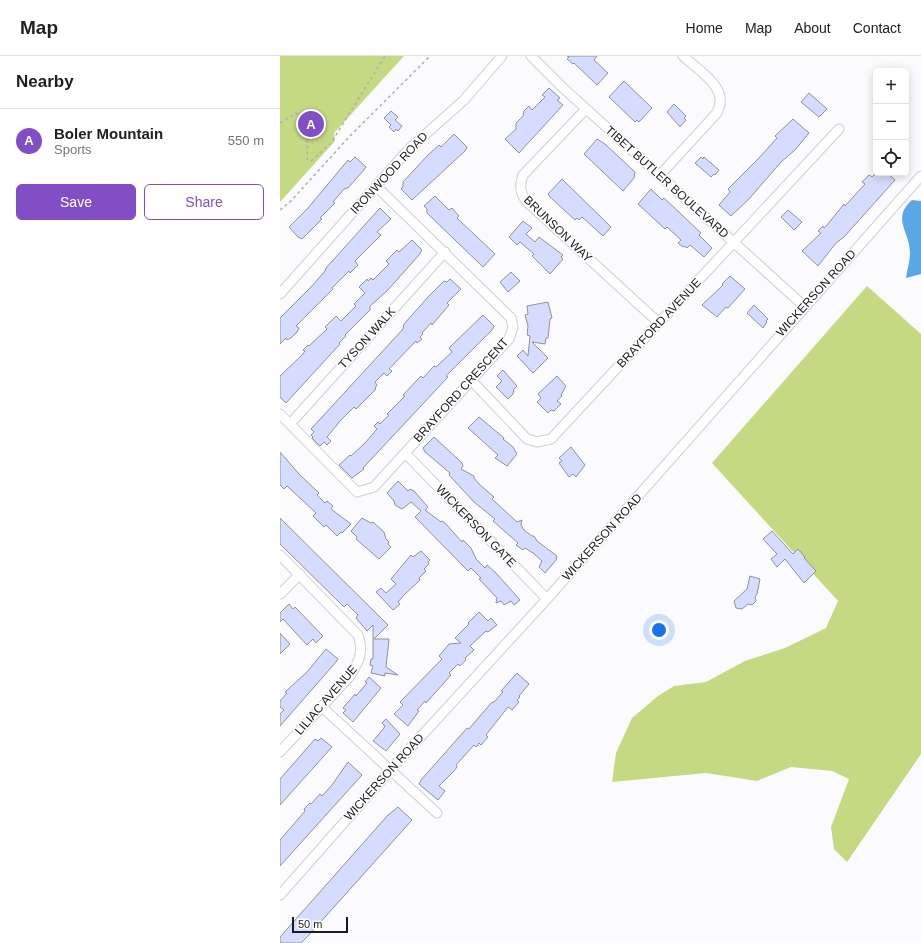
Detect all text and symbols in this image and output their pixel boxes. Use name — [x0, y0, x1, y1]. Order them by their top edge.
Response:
text: Map — [20, 17, 58, 38]
text: Home — [686, 20, 723, 36]
text: Map — [745, 20, 772, 36]
text: About — [794, 20, 831, 36]
text: Contact — [853, 20, 901, 36]
map controls — [873, 68, 909, 176]
button: + — [873, 68, 909, 104]
text: Nearby — [16, 72, 74, 91]
button: − — [873, 104, 909, 140]
pin: A — [298, 109, 324, 139]
street label: TIBET BUTLER BOULEVARD — [603, 123, 732, 241]
text: Boler Mountain — [54, 125, 163, 142]
street label: IRONWOOD ROAD — [348, 129, 431, 217]
text: A — [24, 133, 34, 148]
text: 550 m — [228, 133, 264, 148]
button: locate — [873, 140, 909, 176]
text: Sports — [54, 142, 92, 157]
button: Save — [16, 184, 136, 220]
button: Share — [144, 184, 264, 220]
street label: BRUNSON WAY — [521, 193, 595, 265]
street label: WICKERSON ROAD — [773, 246, 859, 339]
street label: BRAYFORD AVENUE — [614, 275, 704, 371]
street label: TYSON WALK — [336, 304, 398, 372]
street label: BRAYFORD CRESCENT — [411, 335, 512, 445]
street label: WICKERSON GATE — [433, 482, 519, 570]
street label: WICKERSON ROAD — [559, 490, 645, 583]
your location — [649, 620, 669, 640]
street label: LILIAC AVENUE — [292, 662, 360, 738]
street label: WICKERSON ROAD — [341, 730, 427, 823]
scale bar — [292, 915, 348, 934]
text: 50 m — [298, 918, 322, 930]

